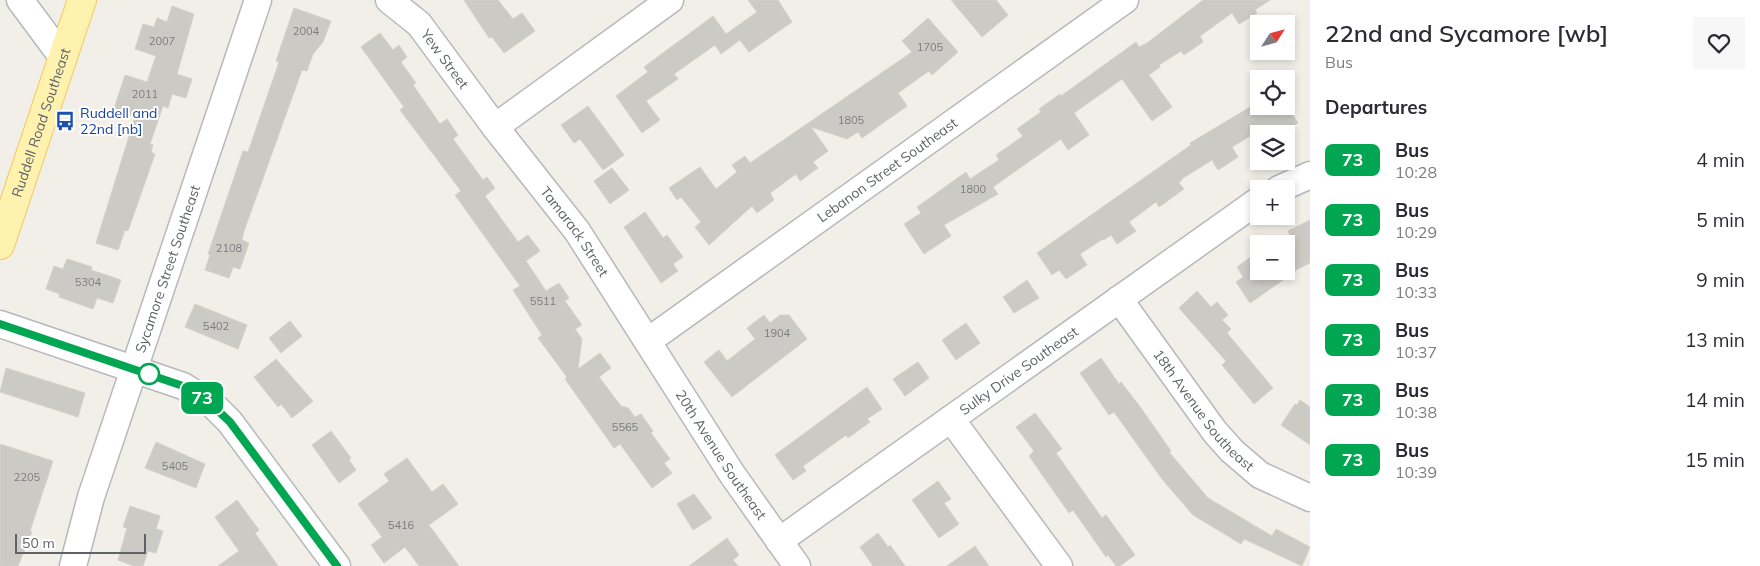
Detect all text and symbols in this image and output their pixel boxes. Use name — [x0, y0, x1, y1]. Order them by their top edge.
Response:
north arrow — [1250, 15, 1295, 60]
map controls — [1250, 15, 1295, 280]
button: heart — [1693, 17, 1745, 69]
text: 22nd and Sycamore [wb] — [1325, 18, 1608, 48]
house number: 2004 — [293, 24, 320, 38]
street label: Yew Street — [416, 25, 473, 92]
house number: 2007 — [149, 34, 175, 48]
house number: 1705 — [917, 40, 944, 54]
street label: Ruddell Road Southeast — [8, 46, 74, 200]
text: Bus — [1325, 52, 1353, 72]
button: locate — [1250, 70, 1295, 115]
house number: 2011 — [132, 87, 158, 101]
text: Departures — [1325, 95, 1427, 119]
place label: Ruddell and 22nd [nb] — [80, 104, 158, 138]
bus stop icon: Ruddell and 22nd [nb] — [54, 110, 76, 132]
house number: 1805 — [838, 113, 865, 127]
street label: Lebanon Street Southeast — [813, 114, 961, 226]
button: layers — [1250, 125, 1295, 170]
text: Bus — [1395, 138, 1429, 162]
text: 73 — [1342, 148, 1363, 171]
text: 4 min — [1696, 148, 1745, 172]
text: 10:28 — [1395, 162, 1437, 182]
button: + — [1250, 180, 1295, 225]
street label: Sycamore Street Southeast — [131, 182, 204, 355]
house number: 1800 — [960, 182, 987, 196]
street label: Tamarack Street — [536, 183, 613, 280]
text: Bus — [1395, 198, 1429, 222]
text: 73 — [1342, 208, 1363, 231]
text: 5 min — [1696, 208, 1745, 232]
text: 10:29 — [1395, 222, 1437, 242]
button: − — [1250, 235, 1295, 280]
house number: 2108 — [216, 241, 243, 255]
text: Bus — [1395, 258, 1429, 282]
text: 73 — [1342, 268, 1363, 291]
text: 9 min — [1696, 268, 1745, 292]
house number: 5304 — [75, 275, 102, 289]
text: 10:33 — [1395, 282, 1437, 302]
house number: 5511 — [530, 294, 556, 308]
text: Bus — [1395, 318, 1429, 342]
house number: 5402 — [203, 319, 230, 333]
street label: Sulky Drive Southeast — [956, 322, 1082, 419]
house number: 1904 — [764, 326, 791, 340]
text: 73 — [1342, 328, 1363, 351]
text: 13 min — [1685, 328, 1745, 352]
text: 10:37 — [1395, 342, 1437, 362]
street label: 18th Avenue Southeast — [1149, 346, 1258, 475]
unlabelled marker — [138, 363, 160, 385]
text: Bus — [1395, 378, 1429, 402]
line badge: 73 — [180, 382, 224, 414]
text: 73 — [191, 386, 213, 409]
street label: 20th Avenue Southeast — [672, 387, 770, 523]
text: 73 — [1342, 388, 1363, 411]
text: 14 min — [1685, 388, 1745, 412]
text: 10:38 — [1395, 402, 1437, 422]
house number: 5565 — [612, 420, 639, 434]
text: Bus — [1395, 438, 1429, 462]
text: 73 — [1342, 448, 1363, 471]
text: 15 min — [1685, 448, 1745, 472]
house number: 5405 — [162, 459, 189, 473]
text: 10:39 — [1395, 462, 1437, 482]
house number: 2205 — [14, 470, 41, 484]
house number: 5416 — [388, 518, 415, 532]
scale bar — [15, 531, 146, 554]
text: 50 m — [22, 534, 55, 552]

